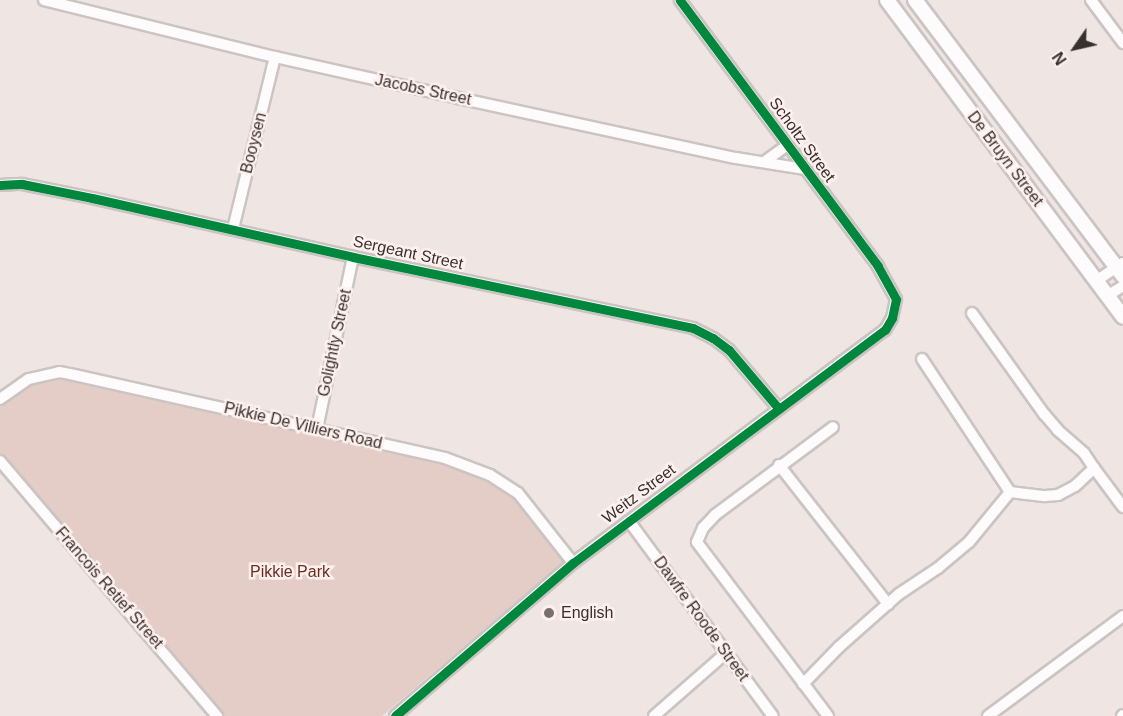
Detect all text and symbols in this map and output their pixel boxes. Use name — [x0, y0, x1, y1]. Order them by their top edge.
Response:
north arrow — [1045, 18, 1105, 78]
text: N — [1049, 49, 1070, 68]
street label: Jacobs Street — [373, 70, 473, 110]
street label: Scholtz Street — [765, 94, 839, 186]
street label: De Bruyn Street — [963, 108, 1047, 210]
street label: Booysen — [237, 110, 271, 176]
street label: Sergeant Street — [351, 232, 465, 274]
street label: Golightly Street — [314, 288, 356, 398]
street label: Pikkie De Villiers Road — [222, 398, 384, 454]
street label: Weitz Street — [599, 460, 679, 528]
street label: Francois Retief Street — [51, 523, 167, 653]
street label: Dawfre Roode Street — [649, 553, 753, 685]
park label: Pikkie Park — [250, 562, 330, 582]
place label: English — [561, 603, 613, 623]
marker: English — [542, 606, 556, 620]

